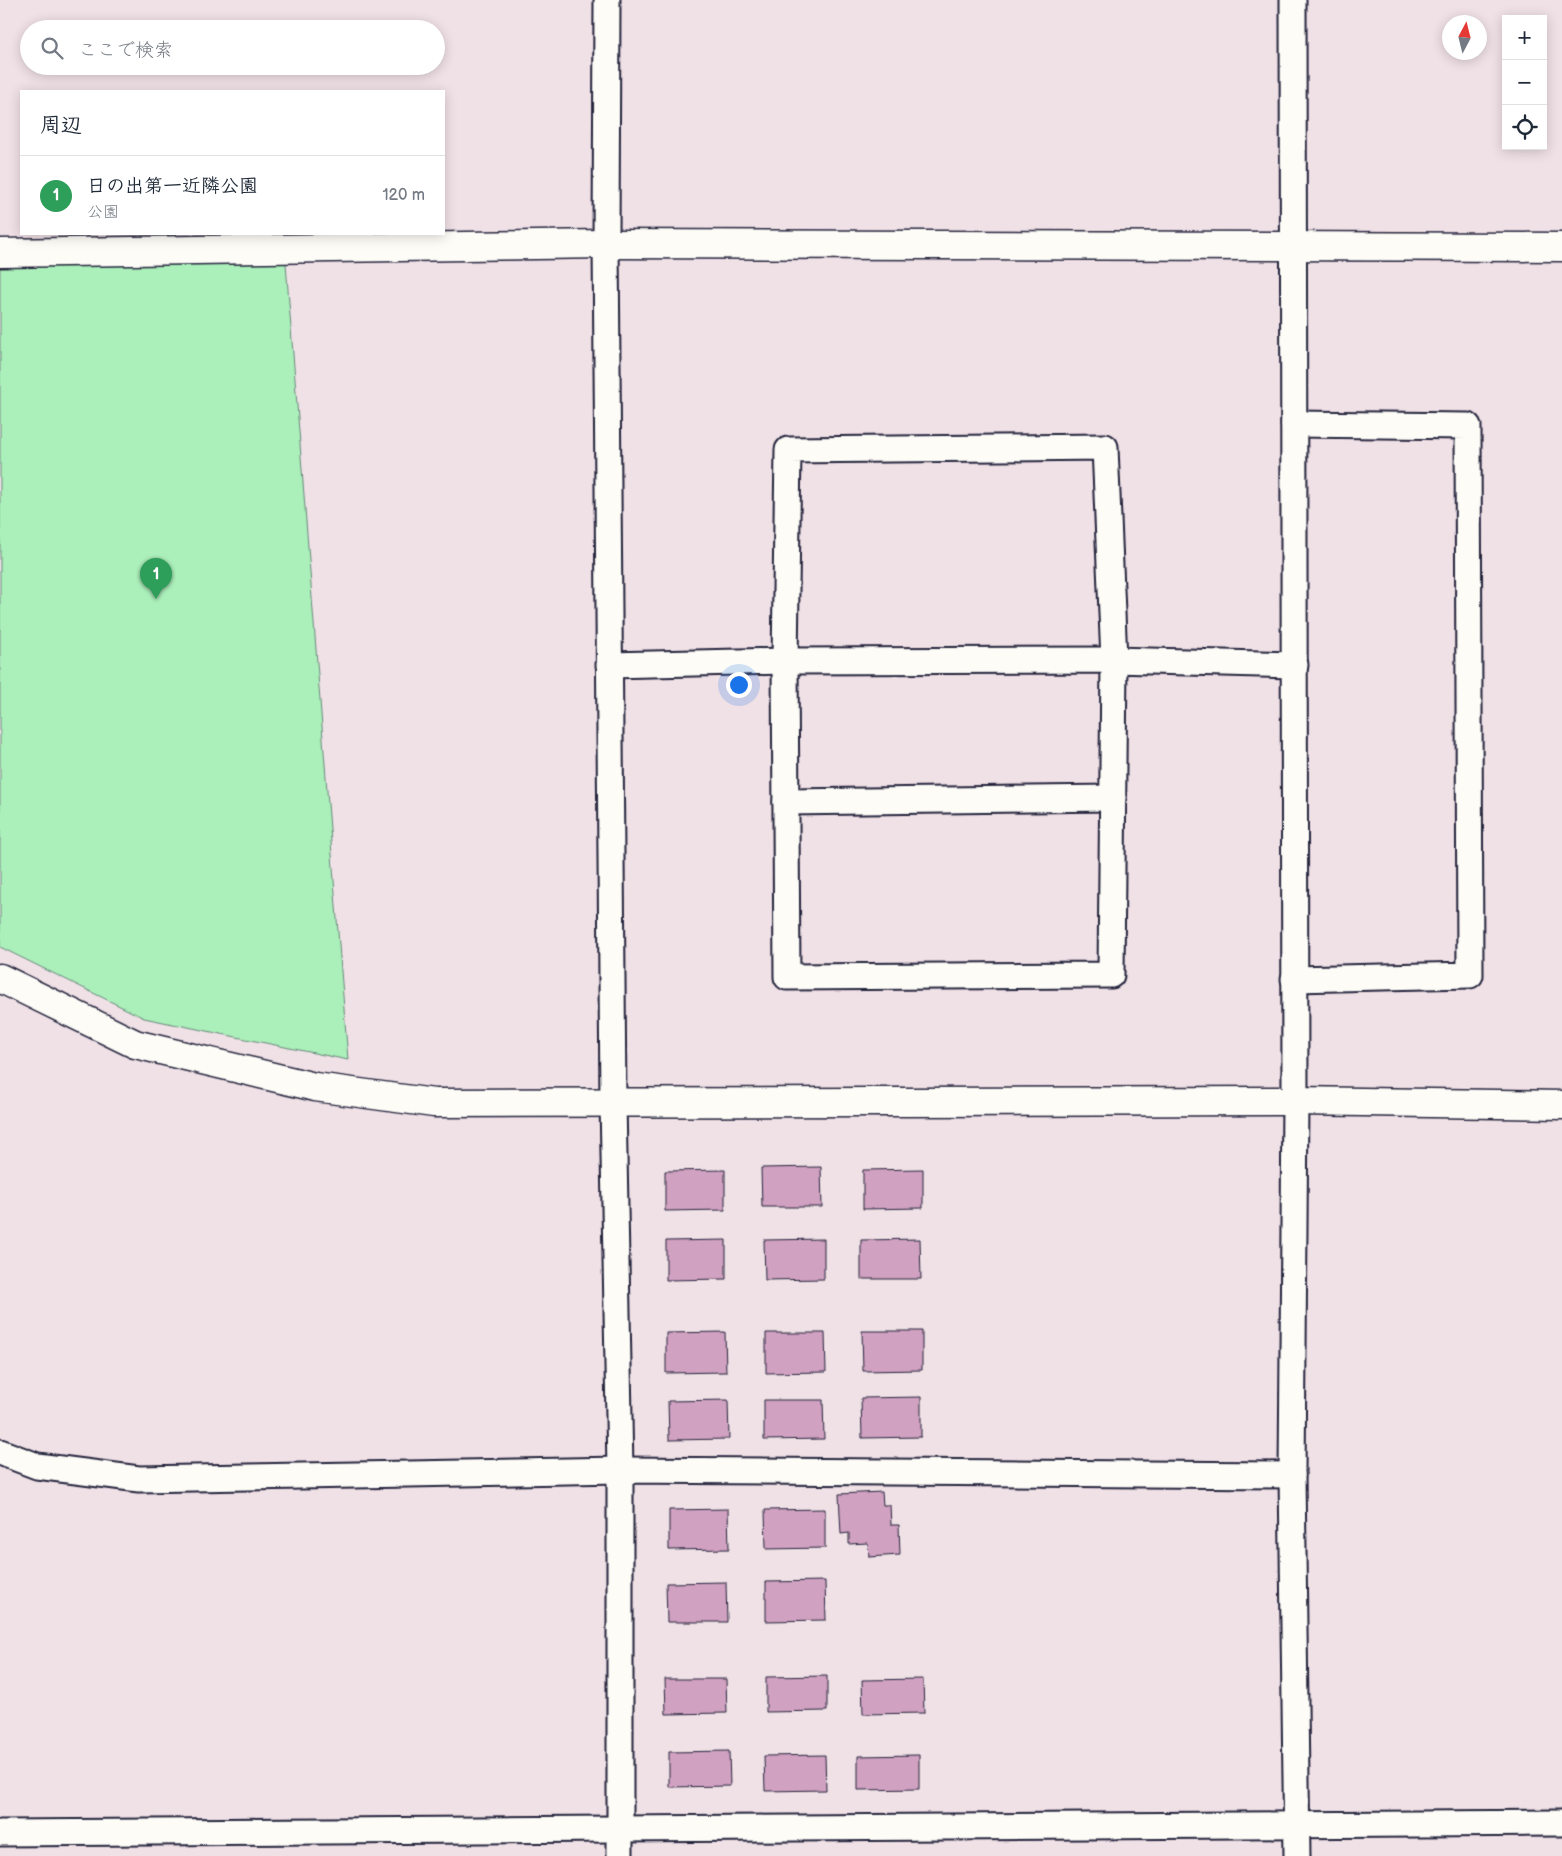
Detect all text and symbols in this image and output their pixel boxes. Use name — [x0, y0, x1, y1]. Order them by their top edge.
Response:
north arrow — [1442, 15, 1487, 60]
map controls — [1502, 15, 1547, 150]
button: + — [1502, 15, 1547, 60]
search box — [20, 20, 445, 75]
icon: search — [38, 34, 66, 62]
text: ここで検索 — [78, 39, 173, 62]
button: − — [1502, 60, 1547, 105]
button: locate — [1502, 105, 1547, 150]
text: 周辺 — [40, 113, 82, 138]
text: 日の出第一近隣公園 — [87, 175, 258, 198]
text: 1 — [53, 186, 59, 205]
text: 120 m — [382, 186, 425, 205]
text: 公園 — [87, 203, 119, 222]
pin: 1 — [140, 558, 172, 599]
your location — [726, 672, 752, 698]

